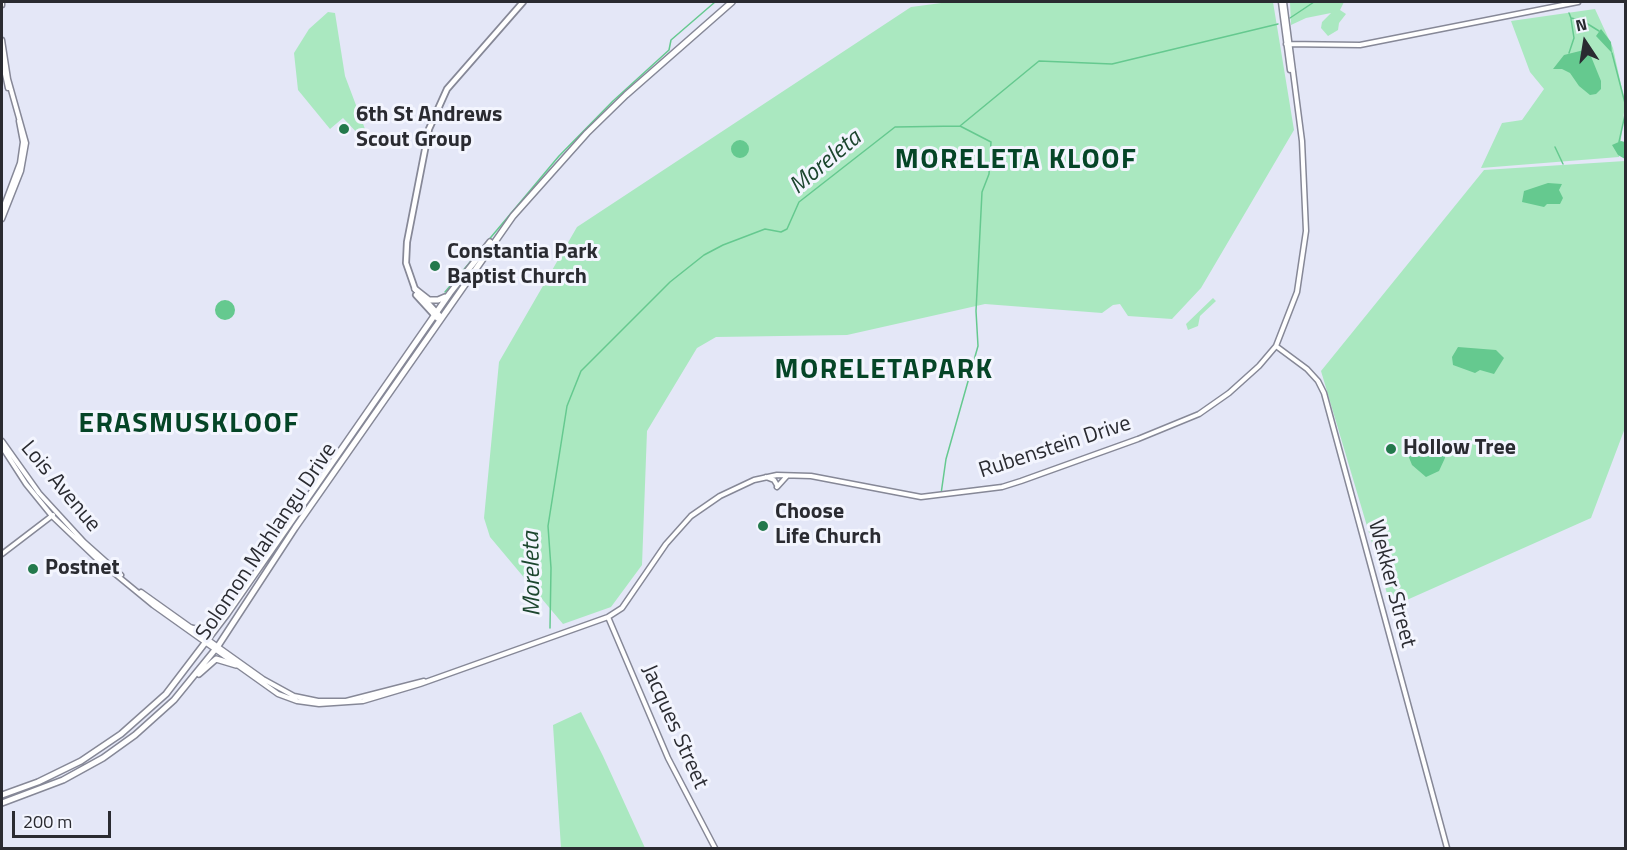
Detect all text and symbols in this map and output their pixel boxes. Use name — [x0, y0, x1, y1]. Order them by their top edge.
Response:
north arrow — [1555, 12, 1615, 72]
text: N — [1573, 12, 1589, 37]
place label: 6th St Andrews Scout Group — [356, 103, 502, 154]
marker: 6th St Andrews Scout Group — [337, 122, 351, 136]
water label: Moreleta — [784, 125, 868, 201]
district label: MORELETA KLOOF — [895, 144, 1137, 178]
place label: Constantia Park Baptist Church — [447, 240, 598, 292]
marker: Constantia Park Baptist Church — [428, 259, 442, 273]
district label: MORELETAPARK — [774, 354, 994, 388]
district label: ERASMUSKLOOF — [78, 408, 300, 442]
street label: Rubenstein Drive — [976, 411, 1134, 485]
street label: Lois Avenue — [14, 436, 106, 538]
place label: Hollow Tree — [1403, 436, 1516, 462]
street label: Solomon Mahlangu Drive — [191, 438, 343, 646]
marker: Hollow Tree — [1384, 442, 1398, 456]
place label: Choose Life Church — [775, 500, 881, 552]
street label: Wekker Street — [1361, 517, 1421, 651]
marker: Choose Life Church — [756, 519, 770, 533]
water label: Moreleta — [518, 531, 548, 617]
place label: Postnet — [45, 556, 119, 582]
marker: Postnet — [26, 562, 40, 576]
street label: Jacques Street — [635, 661, 713, 793]
scale bar — [15, 799, 114, 837]
text: 200 m — [23, 808, 72, 835]

